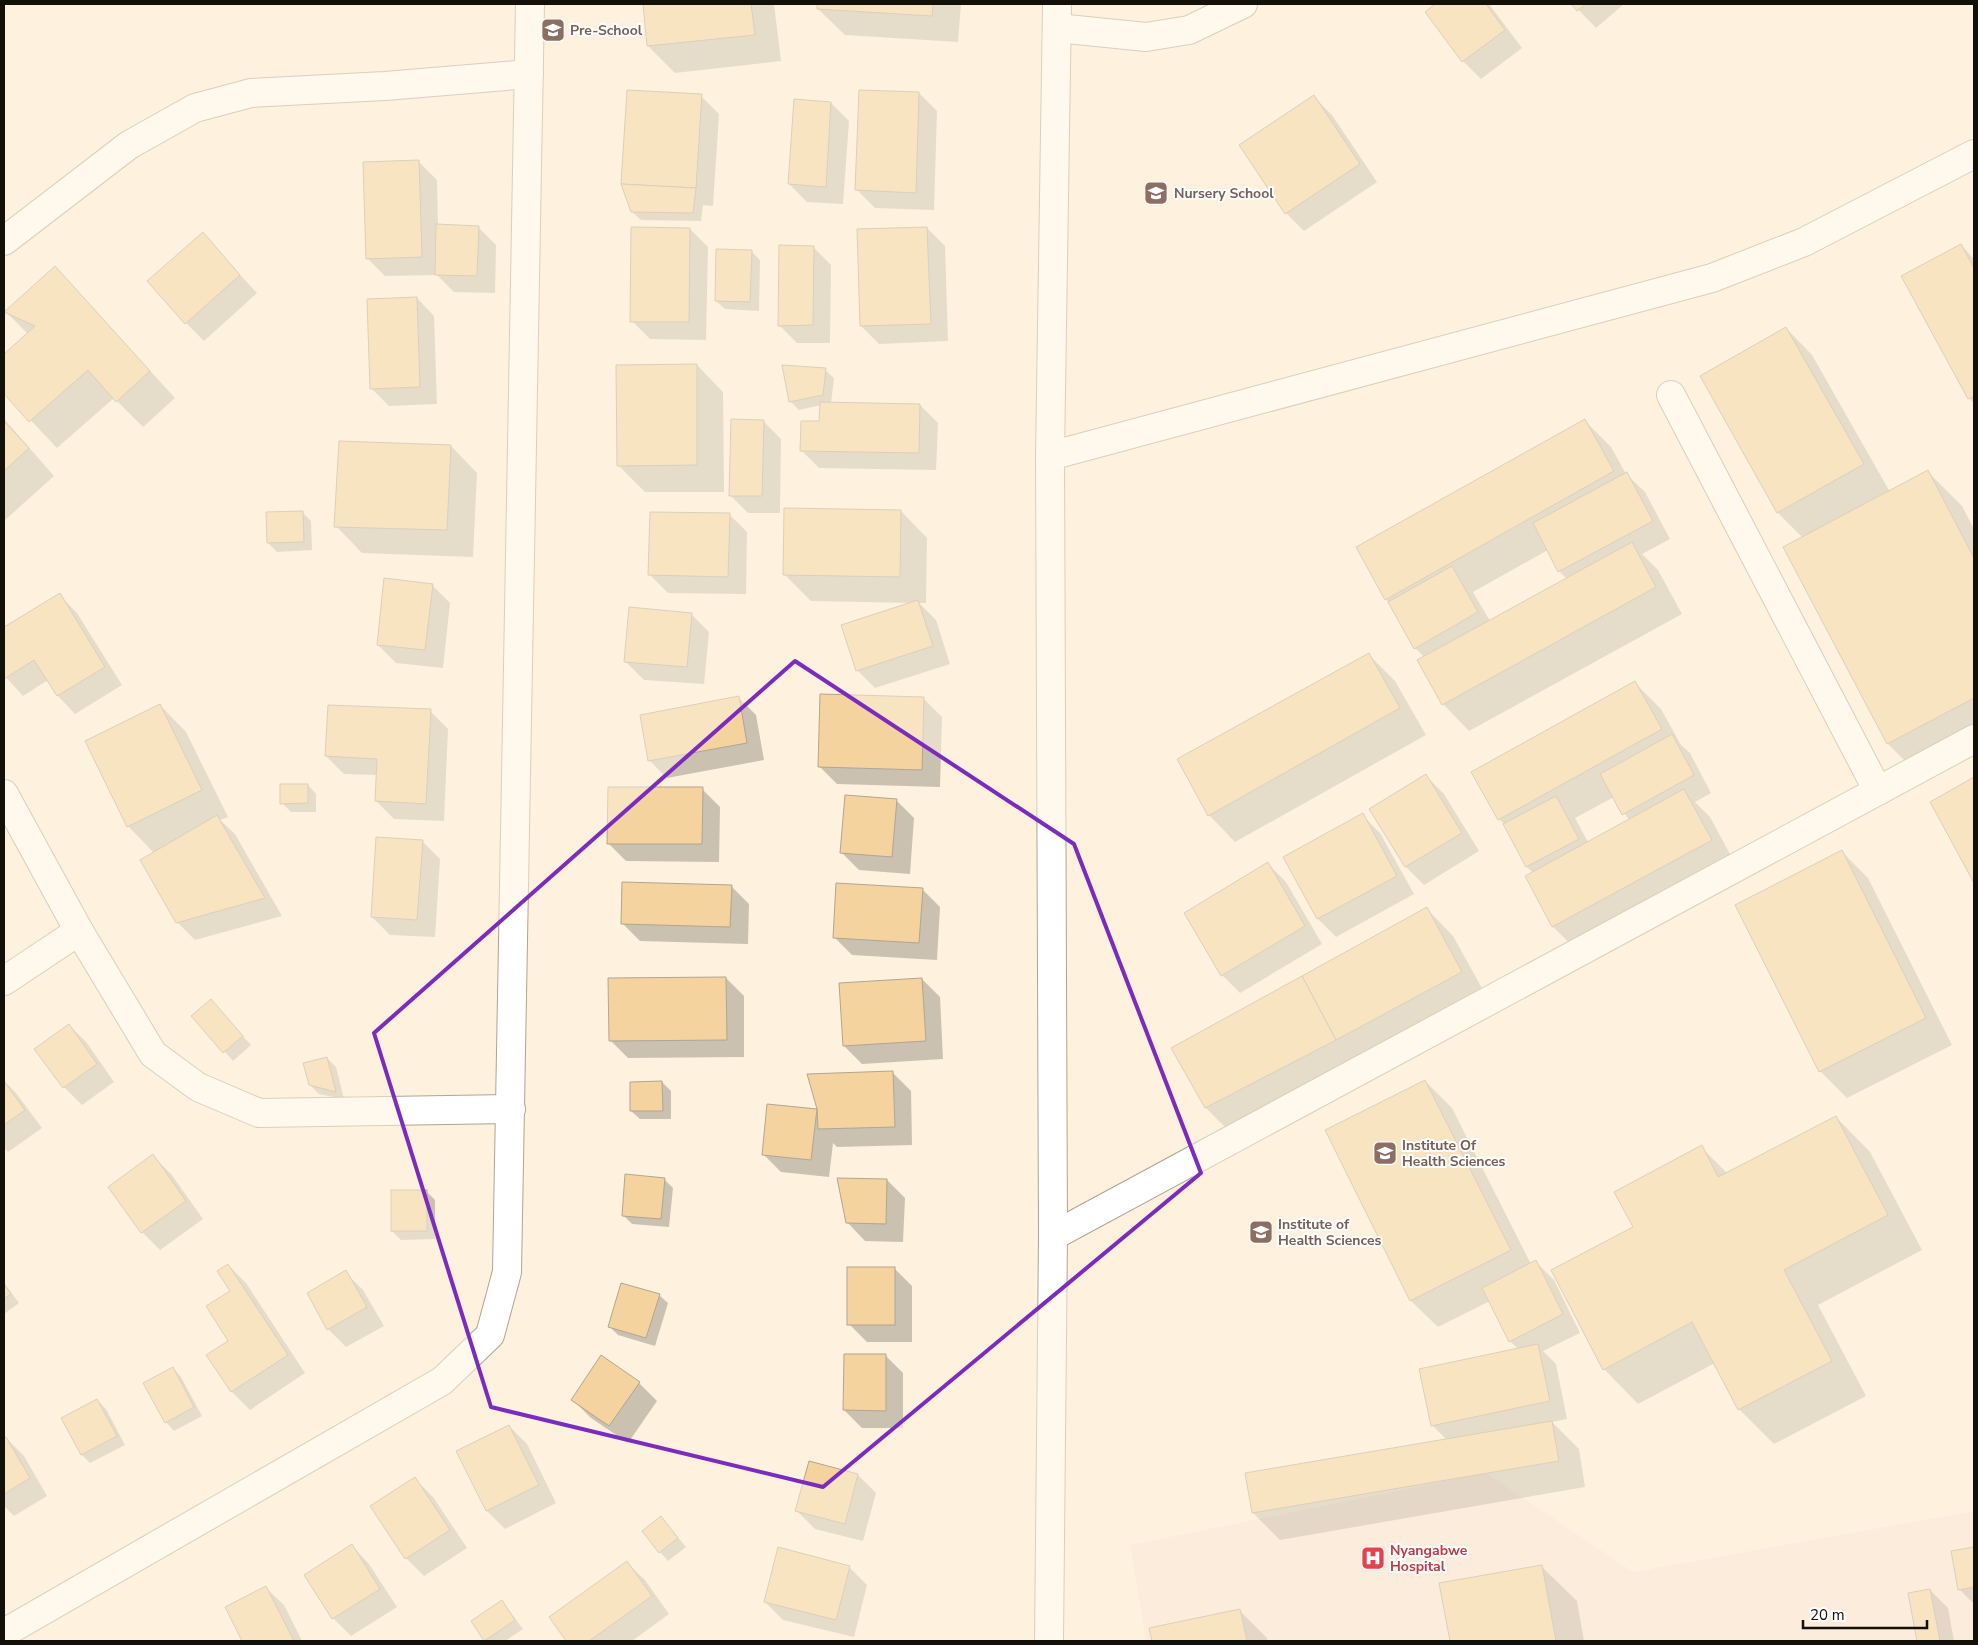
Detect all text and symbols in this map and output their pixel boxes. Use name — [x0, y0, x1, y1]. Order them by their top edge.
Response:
school or university icon: Pre-School — [540, 17, 566, 43]
place label: Pre-School — [570, 21, 643, 40]
school or university icon: Nursery School — [1143, 180, 1169, 206]
place label: Nursery School — [1174, 184, 1274, 203]
place label: Institute Of Health Sciences — [1402, 1136, 1506, 1171]
school or university icon: Institute Of Health Sciences — [1372, 1140, 1398, 1166]
place label: Institute of Health Sciences — [1278, 1215, 1382, 1250]
school or university icon: Institute of Health Sciences — [1248, 1219, 1274, 1245]
place label: Nyangabwe Hospital — [1390, 1541, 1468, 1576]
hospital icon: Nyangabwe Hospital — [1360, 1545, 1386, 1571]
scale bar — [1803, 1598, 1927, 1630]
text: 20 m — [1810, 1605, 1845, 1625]

